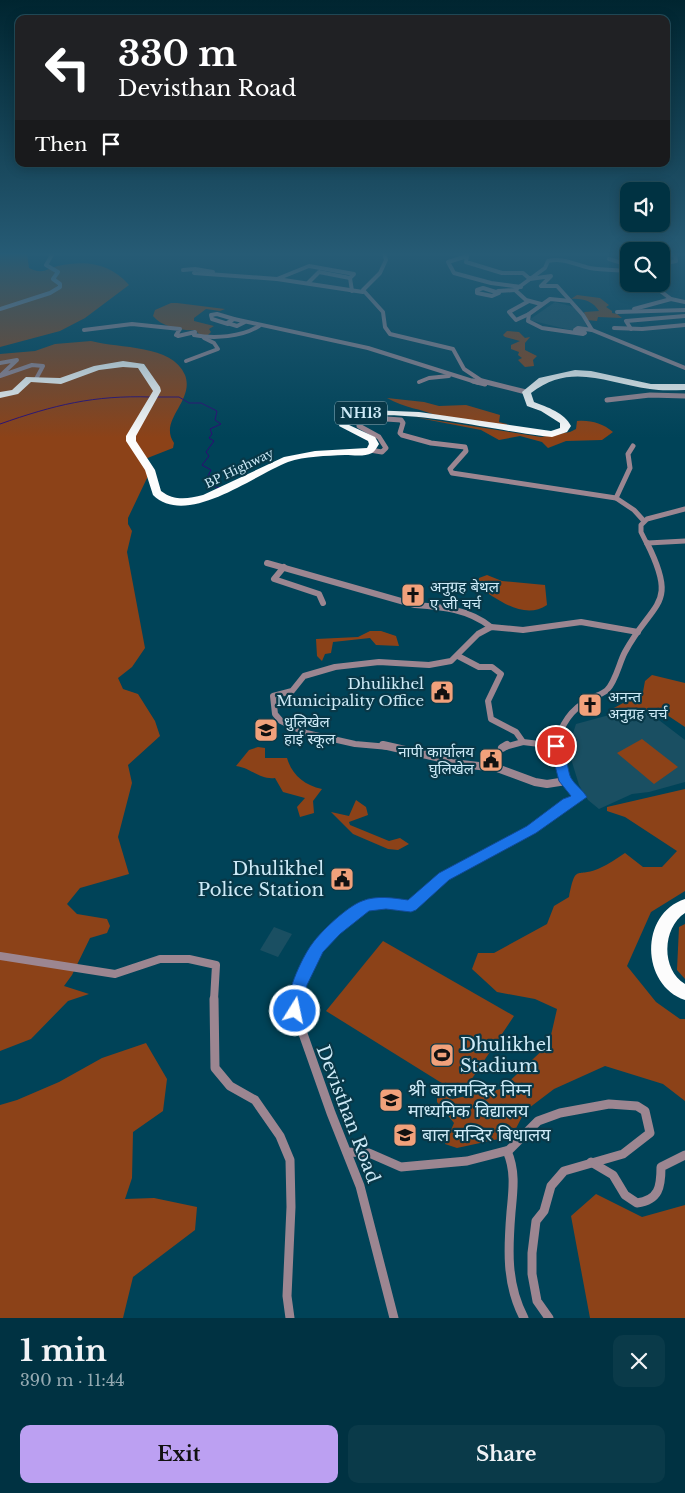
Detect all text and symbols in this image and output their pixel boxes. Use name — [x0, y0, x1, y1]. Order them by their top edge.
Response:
text: 330 m — [118, 32, 237, 75]
icon: left — [35, 35, 100, 100]
text: Devisthan Road — [118, 75, 296, 102]
icon: arrive — [97, 130, 125, 158]
text: Then — [35, 133, 87, 156]
map controls — [620, 182, 670, 292]
button: sound — [620, 182, 670, 232]
button: search — [620, 242, 670, 292]
road number: NH13 — [335, 402, 387, 424]
street label: BP Highway — [202, 445, 276, 491]
place label: अनुग्रह बेथल ए जी चर्च — [430, 577, 500, 613]
church icon: अनुग्रह बेथल ए जी चर्च — [400, 582, 426, 608]
place label: Dhulikhel Municipality Office — [276, 674, 424, 710]
public building icon: Dhulikhel Municipality Office — [429, 679, 455, 705]
place label: अनन्त अनुग्रह चर्च — [608, 687, 669, 724]
church icon: अनन्त अनुग्रह चर्च — [577, 692, 603, 718]
place label: धुलिखेल हाई स्कूल — [284, 712, 336, 749]
school or university icon: धुलिखेल हाई स्कूल — [253, 717, 279, 743]
pin — [535, 725, 577, 767]
icon: arrive — [542, 732, 570, 760]
place label: नापी कार्यालय घुलिखेल — [398, 742, 475, 779]
public building icon: नापी कार्यालय घुलिखेल — [478, 747, 504, 773]
place label: Dhulikhel Police Station — [198, 858, 324, 901]
public building icon: Dhulikhel Police Station — [329, 866, 355, 892]
position arrow — [268, 984, 320, 1036]
place label: Dhulikhel Stadium — [460, 1034, 552, 1077]
street label: Devisthan Road — [312, 1042, 384, 1186]
sports icon: Dhulikhel Stadium — [429, 1042, 455, 1068]
place label: श्री बालमन्दिर निम्न माध्यमिक विद्यालय — [408, 1079, 533, 1122]
school or university icon: श्री बालमन्दिर निम्न माध्यमिक विद्यालय — [378, 1087, 404, 1113]
school or university icon: बाल मन्दिर बिधालय — [392, 1122, 418, 1148]
place label: बाल मन्दिर बिधालय — [422, 1124, 551, 1146]
text: 1 min — [20, 1332, 107, 1369]
button: close — [613, 1335, 665, 1387]
text: 390 m · 11:44 — [20, 1370, 125, 1390]
button: Exit — [20, 1425, 338, 1483]
button: Share — [348, 1425, 665, 1483]

